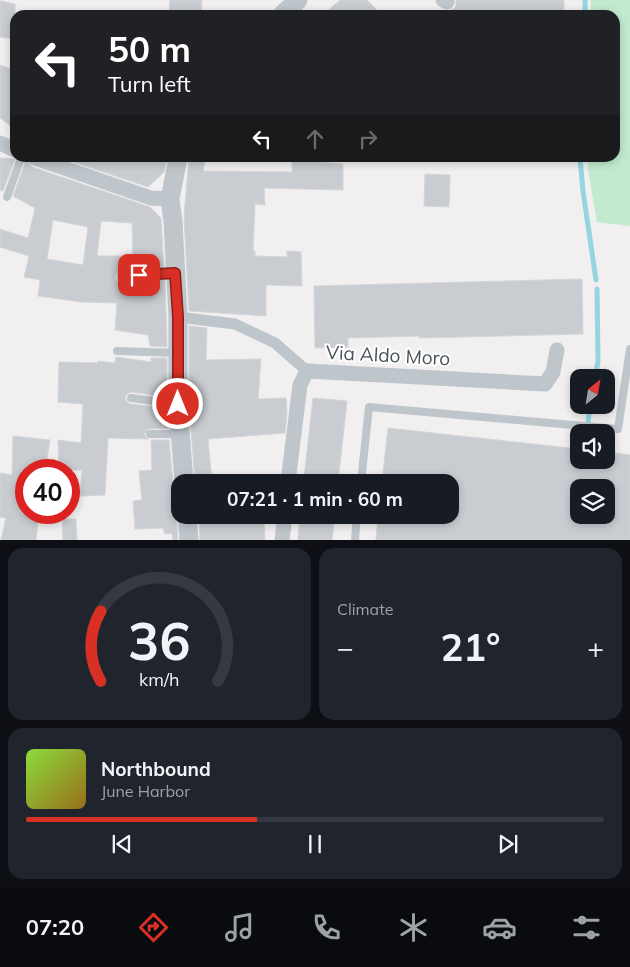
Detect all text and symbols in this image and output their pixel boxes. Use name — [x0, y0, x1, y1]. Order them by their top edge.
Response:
text: 50 m — [108, 27, 191, 71]
icon: left — [25, 30, 90, 95]
text: Turn left — [108, 70, 191, 98]
icon: left — [248, 125, 276, 153]
icon: ahead — [301, 125, 329, 153]
icon: right — [354, 125, 382, 153]
pin — [118, 254, 160, 296]
icon: arrive — [125, 261, 153, 289]
street label: Via Aldo Moro — [325, 340, 451, 370]
north arrow — [570, 369, 615, 414]
map controls — [570, 369, 615, 524]
position arrow — [151, 377, 203, 429]
button: sound — [570, 424, 615, 469]
speed limit sign: 40 — [15, 459, 80, 524]
button: layers — [570, 479, 615, 524]
text: 07:21 · 1 min · 60 m — [227, 487, 403, 511]
text: Climate — [337, 599, 393, 619]
text: 36 — [128, 608, 191, 673]
text: 21° — [440, 623, 501, 671]
text: − — [337, 630, 354, 665]
text: + — [587, 630, 604, 665]
text: km/h — [139, 668, 180, 690]
text: Northbound — [101, 757, 211, 781]
text: June Harbor — [101, 781, 190, 801]
icon: previous — [108, 830, 136, 858]
icon: pause — [301, 830, 329, 858]
icon: next — [494, 830, 522, 858]
icon: directions — [136, 910, 171, 945]
icon: music — [222, 910, 257, 945]
icon: phone — [309, 910, 344, 945]
icon: climate — [396, 910, 431, 945]
icon: car — [482, 910, 517, 945]
icon: filters — [569, 910, 604, 945]
text: 07:20 — [26, 913, 84, 941]

